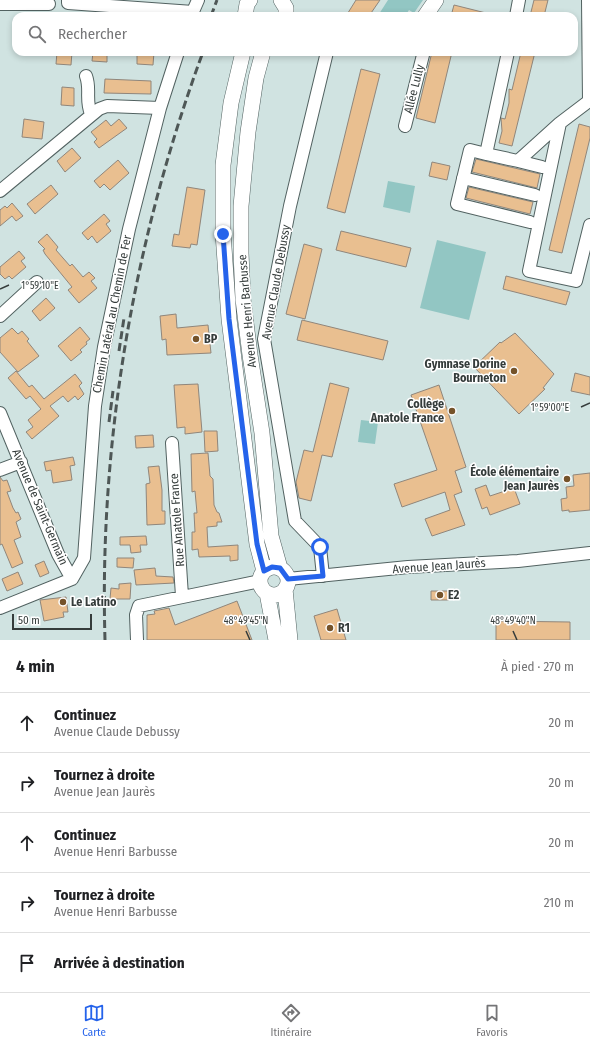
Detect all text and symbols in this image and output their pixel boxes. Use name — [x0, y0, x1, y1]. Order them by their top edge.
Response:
search box — [12, 12, 578, 56]
icon: search — [26, 23, 48, 45]
text: Rechercher — [58, 25, 127, 43]
street label: Allée Lully — [401, 62, 427, 115]
street label: Avenue Claude Debussy — [259, 223, 293, 340]
route end — [214, 225, 232, 243]
street label: Chemin Latéral au Chemin de Fer — [90, 233, 134, 394]
street label: Avenue Henri Barbusse — [235, 254, 259, 368]
text: 1°59'10"E — [21, 280, 59, 292]
place label: BP — [204, 332, 218, 346]
marker: BP — [191, 334, 201, 344]
place label: Gymnase Dorine Bourneton — [425, 357, 506, 385]
marker: Gymnase Dorine Bourneton — [509, 366, 519, 376]
place label: Collège Anatole France — [370, 397, 444, 425]
text: 1°59'00"E — [531, 402, 570, 414]
marker: Collège Anatole France — [447, 406, 457, 416]
street label: Avenue de Saint-Germain — [9, 447, 71, 567]
place label: École élémentaire Jean Jaurès — [470, 463, 560, 493]
street label: Rue Anatole France — [167, 473, 187, 567]
marker: École élémentaire Jean Jaurès — [562, 474, 572, 484]
route start — [311, 538, 329, 556]
street label: Avenue Jean Jaurès — [392, 556, 486, 576]
place label: E2 — [448, 588, 460, 602]
marker: E2 — [435, 590, 445, 600]
place label: Le Latino — [71, 595, 117, 609]
marker: Le Latino — [58, 597, 68, 607]
scale bar — [12, 612, 92, 631]
text: 50 m — [18, 614, 40, 627]
text: 48°49'45"N — [224, 615, 268, 627]
text: 48°49'40"N — [490, 615, 536, 627]
place label: R1 — [338, 621, 350, 635]
marker: R1 — [325, 623, 335, 633]
text: 4 min — [16, 656, 55, 677]
text: À pied · 270 m — [501, 659, 574, 674]
text: Continuez — [54, 706, 116, 724]
icon: ahead — [16, 712, 38, 734]
text: 20 m — [548, 715, 574, 730]
text: Avenue Claude Debussy — [54, 724, 180, 739]
text: Tournez à droite — [54, 766, 155, 784]
icon: right — [16, 772, 38, 794]
text: 20 m — [548, 775, 574, 790]
text: Avenue Jean Jaurès — [54, 784, 155, 799]
text: Continuez — [54, 826, 116, 844]
icon: ahead — [16, 832, 38, 854]
text: 20 m — [548, 835, 574, 850]
text: Avenue Henri Barbusse — [54, 844, 177, 859]
text: Tournez à droite — [54, 886, 155, 904]
icon: right — [16, 892, 38, 914]
text: 210 m — [544, 895, 574, 910]
text: Avenue Henri Barbusse — [54, 904, 177, 919]
icon: arrive — [16, 952, 38, 974]
text: Arrivée à destination — [54, 954, 185, 972]
tab: Carte — [82, 1002, 106, 1039]
tab: Itinéraire — [271, 1002, 312, 1039]
tab: Favoris — [476, 1002, 508, 1039]

